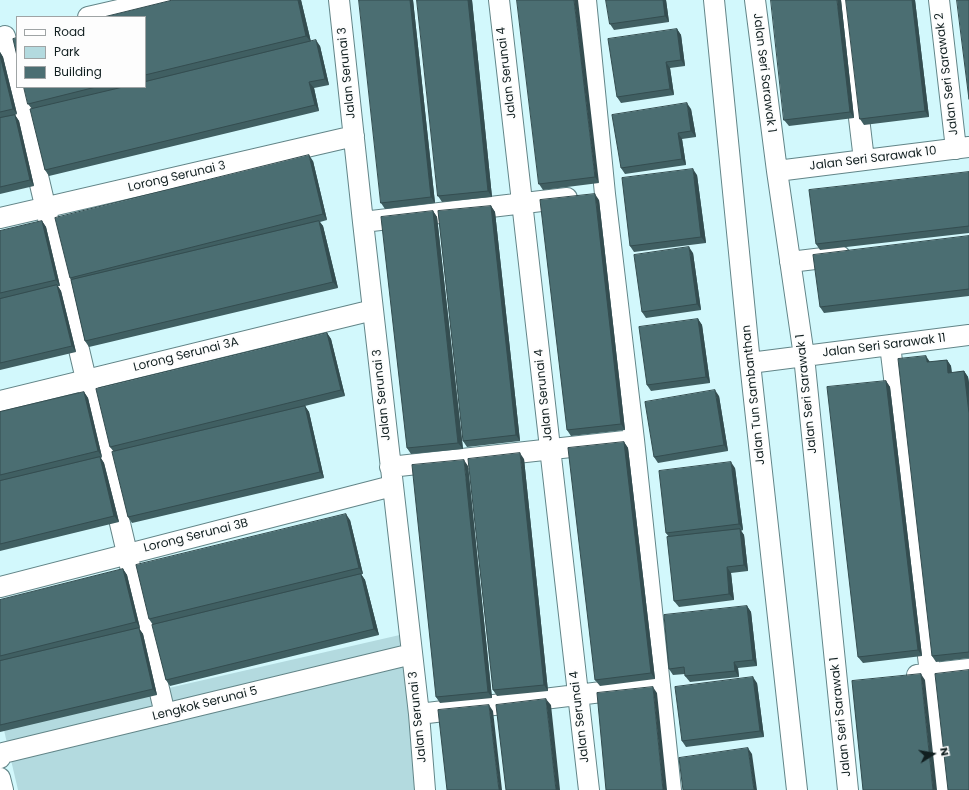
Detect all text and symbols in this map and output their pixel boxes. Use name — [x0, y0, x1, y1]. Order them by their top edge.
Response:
street label: Jalan Seri Sarawak 1 — [750, 12, 778, 134]
street label: Jalan Seri Sarawak 2 — [932, 12, 962, 136]
legend — [16, 16, 146, 88]
text: Road — [54, 23, 85, 40]
street label: Jalan Serunai 3 — [335, 26, 359, 120]
street label: Jalan Serunai 4 — [494, 26, 520, 120]
text: Park — [54, 43, 80, 60]
text: Building — [54, 63, 102, 80]
street label: Jalan Seri Sarawak 10 — [809, 144, 937, 174]
street label: Lorong Serunai 3 — [127, 159, 227, 195]
street label: Jalan Tun Sambanthan — [739, 324, 769, 466]
street label: Jalan Seri Sarawak 11 — [821, 331, 947, 361]
street label: Jalan Seri Sarawak 1 — [794, 333, 820, 455]
street label: Lorong Serunai 3A — [132, 335, 240, 375]
street label: Jalan Serunai 3 — [370, 348, 394, 442]
street label: Jalan Serunai 4 — [532, 348, 556, 442]
street label: Lorong Serunai 3B — [142, 516, 250, 556]
street label: Jalan Seri Sarawak 1 — [828, 656, 854, 778]
street label: Jalan Serunai 3 — [406, 670, 430, 764]
street label: Jalan Serunai 4 — [567, 670, 593, 764]
street label: Lengkok Serunai 5 — [151, 684, 259, 724]
north arrow — [913, 734, 953, 774]
text: N — [936, 746, 953, 757]

